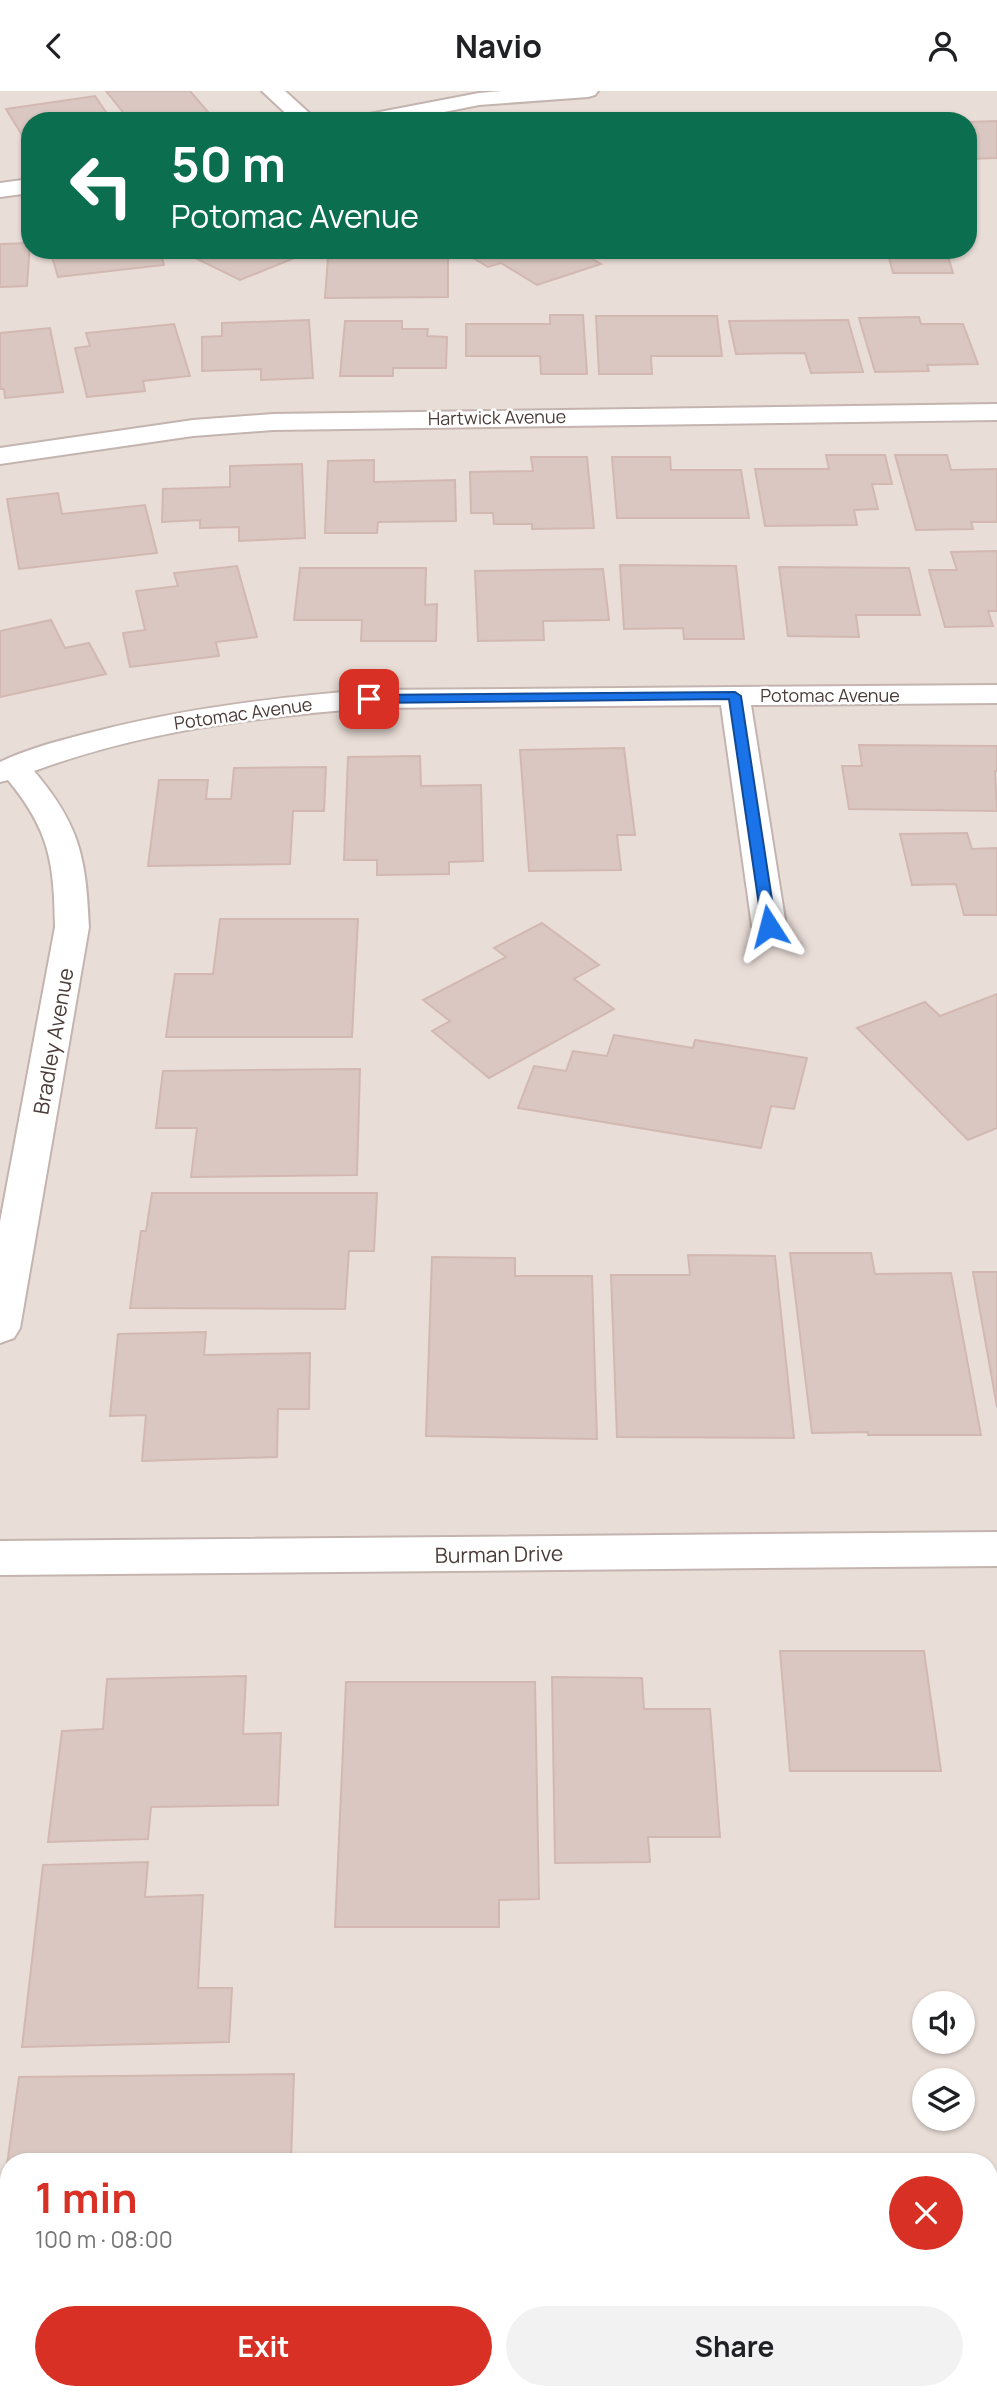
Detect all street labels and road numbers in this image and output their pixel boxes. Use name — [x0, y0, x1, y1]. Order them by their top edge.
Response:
street label: Hartwick Avenue — [428, 404, 566, 430]
street label: Potomac Avenue — [760, 683, 900, 707]
street label: Potomac Avenue — [172, 691, 314, 735]
street label: Bradley Avenue — [26, 966, 80, 1116]
street label: Burman Drive — [435, 1539, 563, 1569]

